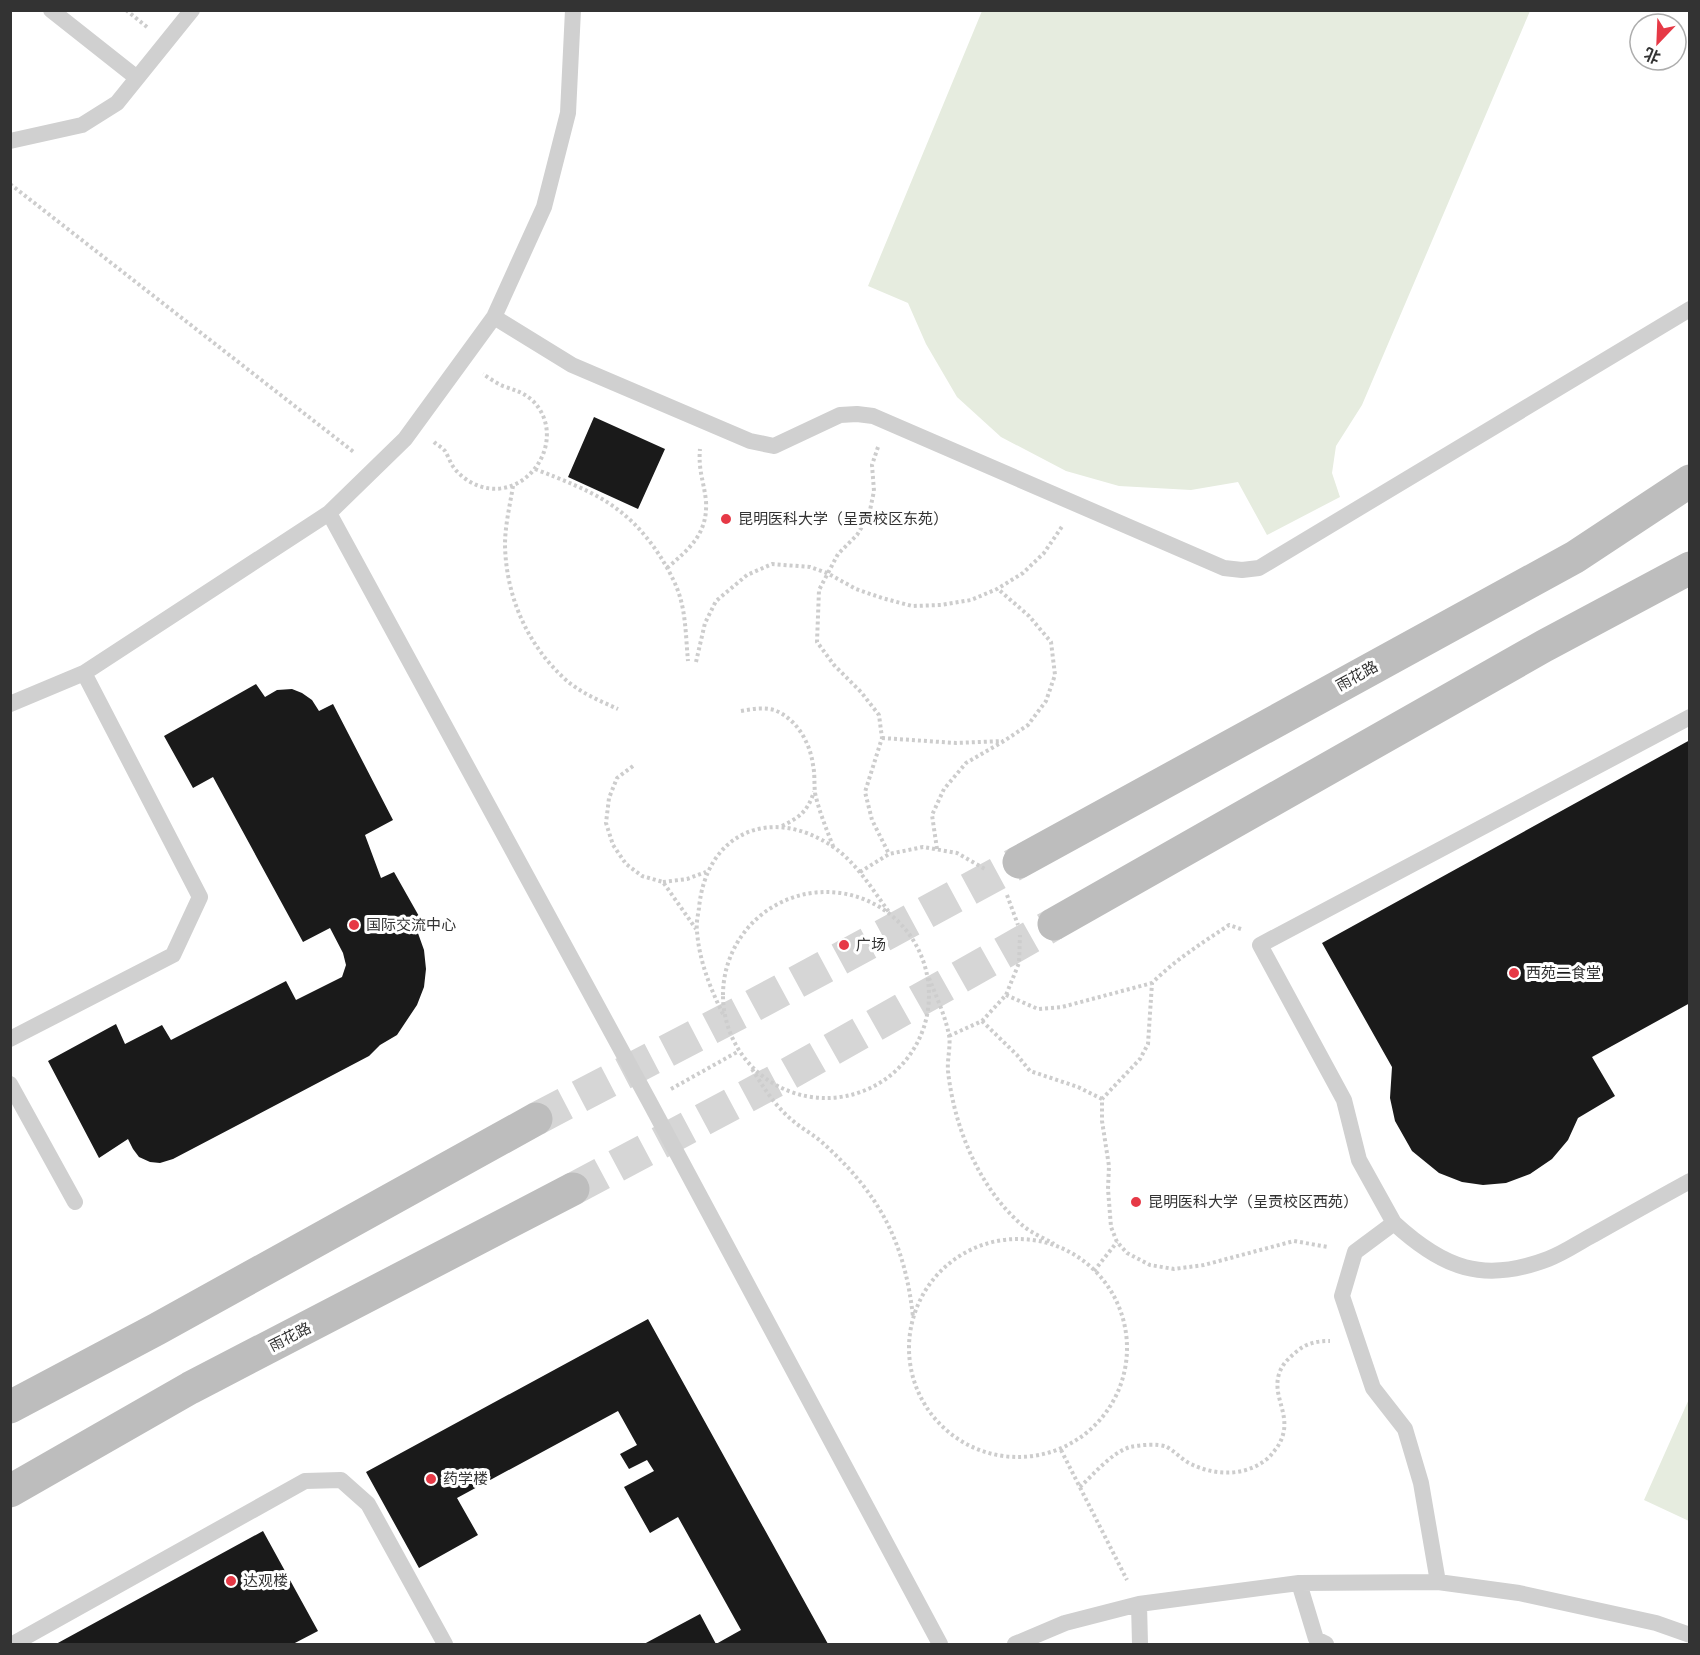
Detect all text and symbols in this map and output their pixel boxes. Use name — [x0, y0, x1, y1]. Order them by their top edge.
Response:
north arrow — [1628, 12, 1688, 72]
text: 北 — [1641, 43, 1663, 67]
place label: 昆明医科大学（呈贡校区东苑） — [738, 510, 948, 528]
marker: 昆明医科大学（呈贡校区东苑） — [719, 512, 733, 526]
street label: 雨花路 — [1333, 657, 1381, 695]
place label: 国际交流中心 — [366, 916, 456, 934]
marker: 国际交流中心 — [347, 918, 361, 932]
place label: 广场 — [856, 936, 886, 954]
marker: 广场 — [837, 938, 851, 952]
place label: 西苑二食堂 — [1526, 964, 1601, 982]
marker: 西苑二食堂 — [1507, 966, 1521, 980]
place label: 昆明医科大学（呈贡校区西苑） — [1148, 1193, 1358, 1211]
marker: 昆明医科大学（呈贡校区西苑） — [1129, 1195, 1143, 1209]
street label: 雨花路 — [266, 1319, 314, 1355]
place label: 药学楼 — [443, 1470, 488, 1488]
marker: 药学楼 — [424, 1472, 438, 1486]
place label: 达观楼 — [243, 1572, 288, 1590]
marker: 达观楼 — [224, 1574, 238, 1588]

